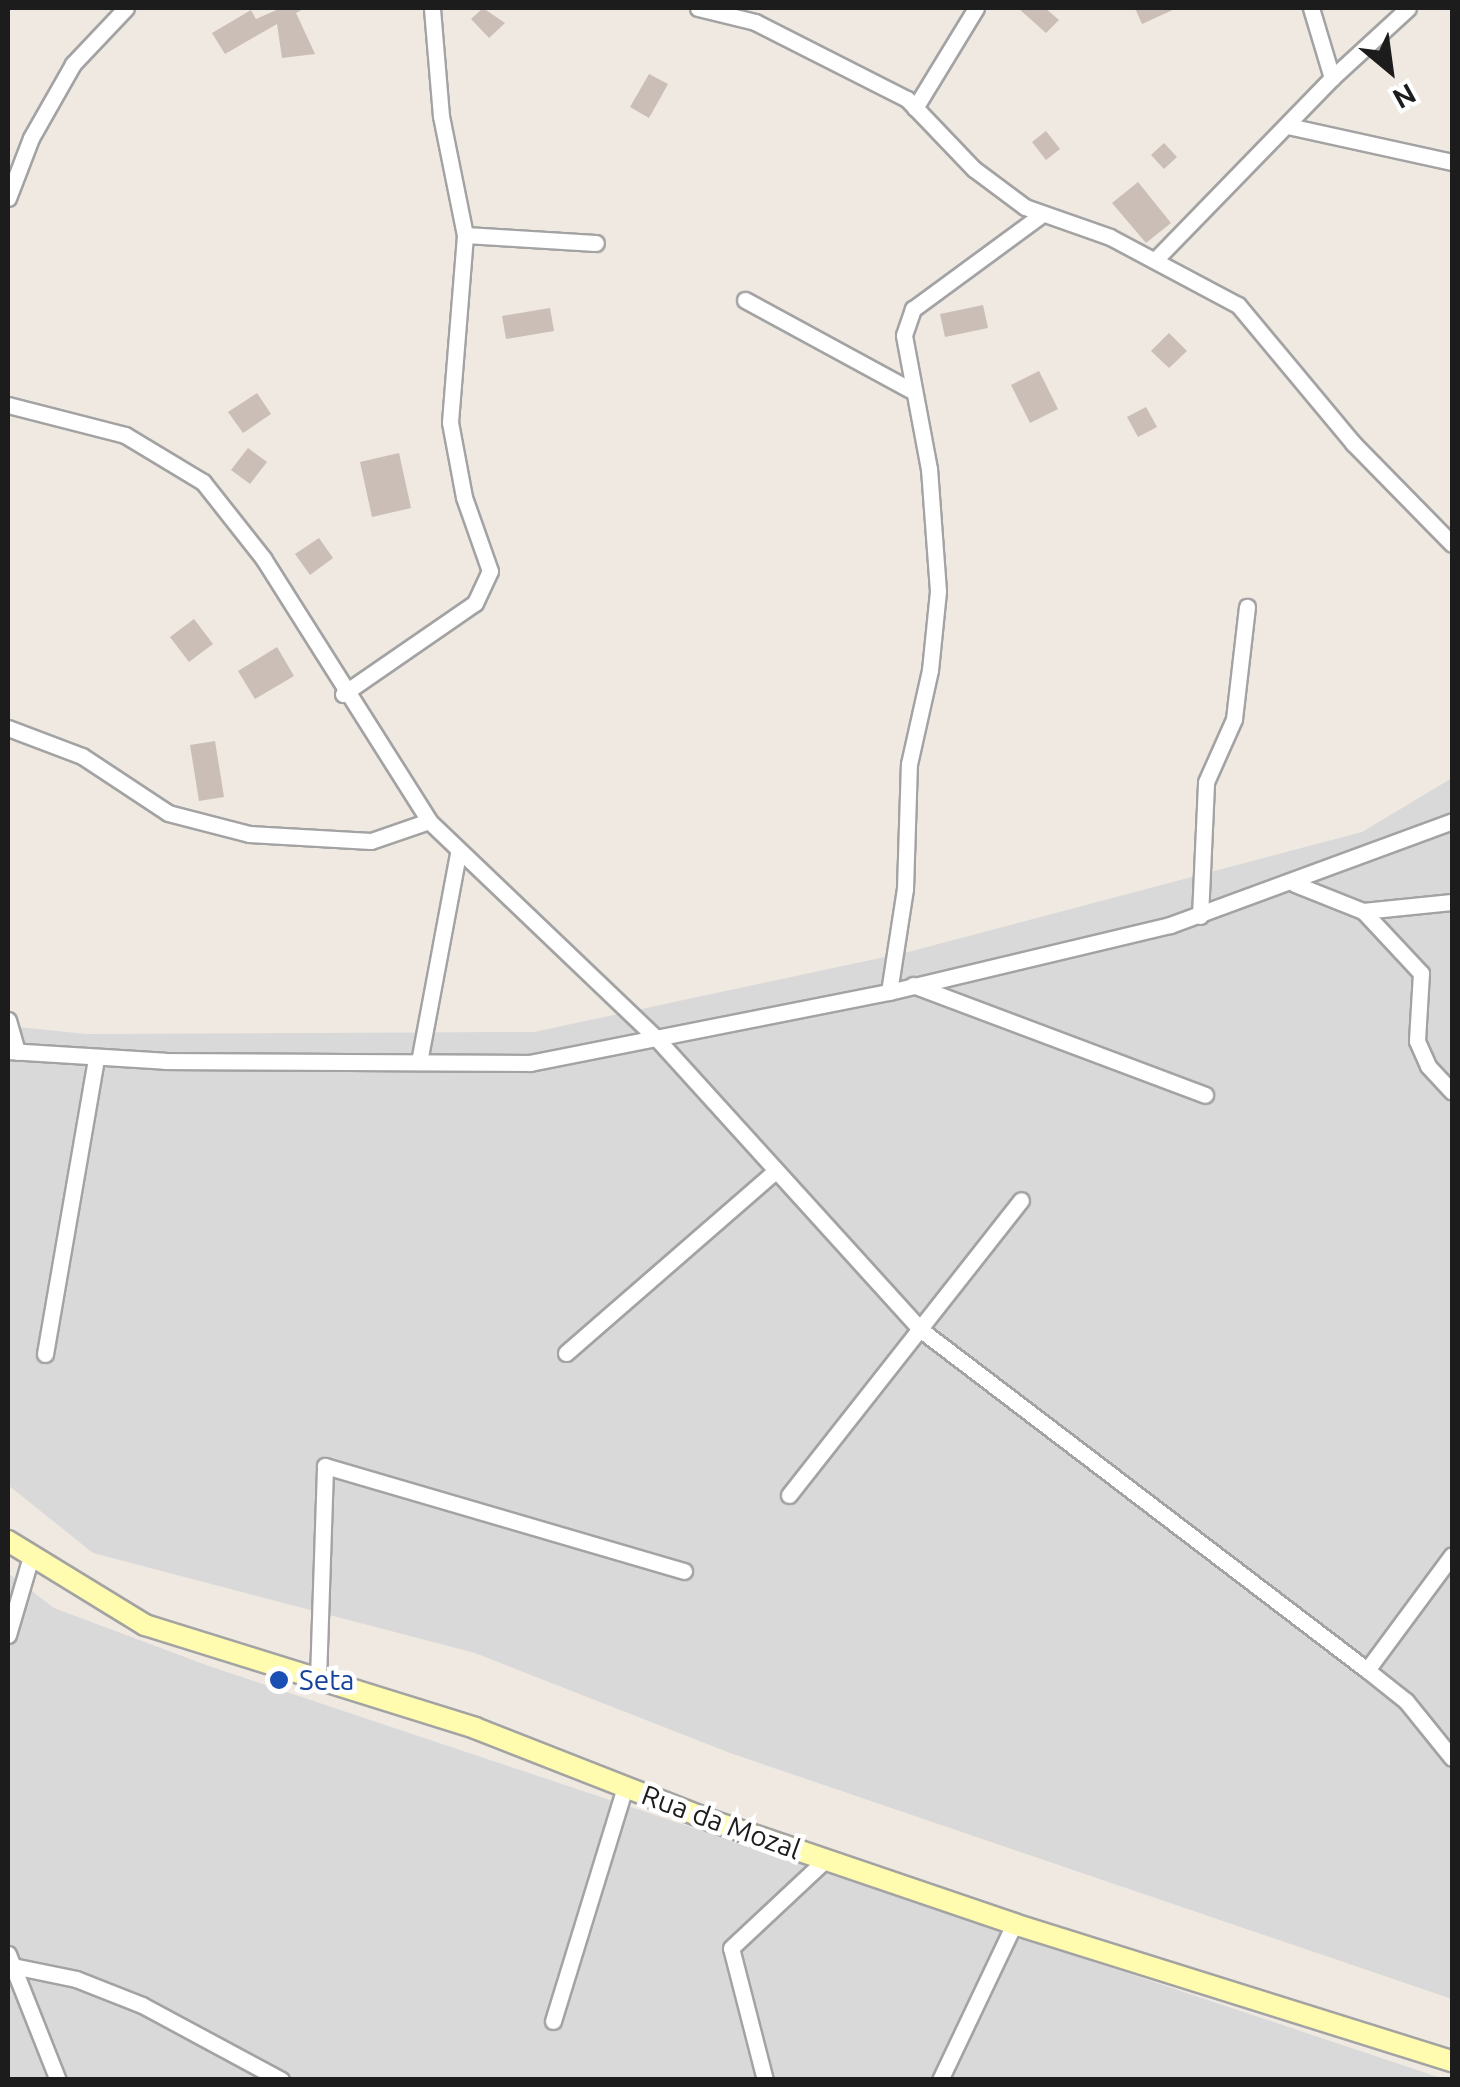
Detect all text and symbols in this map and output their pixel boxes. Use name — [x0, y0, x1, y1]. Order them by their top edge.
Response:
north arrow — [1340, 20, 1440, 120]
text: N — [1388, 78, 1421, 115]
place label: Seta — [299, 1663, 354, 1697]
marker: Seta — [268, 1669, 290, 1691]
street label: Rua da Mozal — [637, 1778, 805, 1866]

